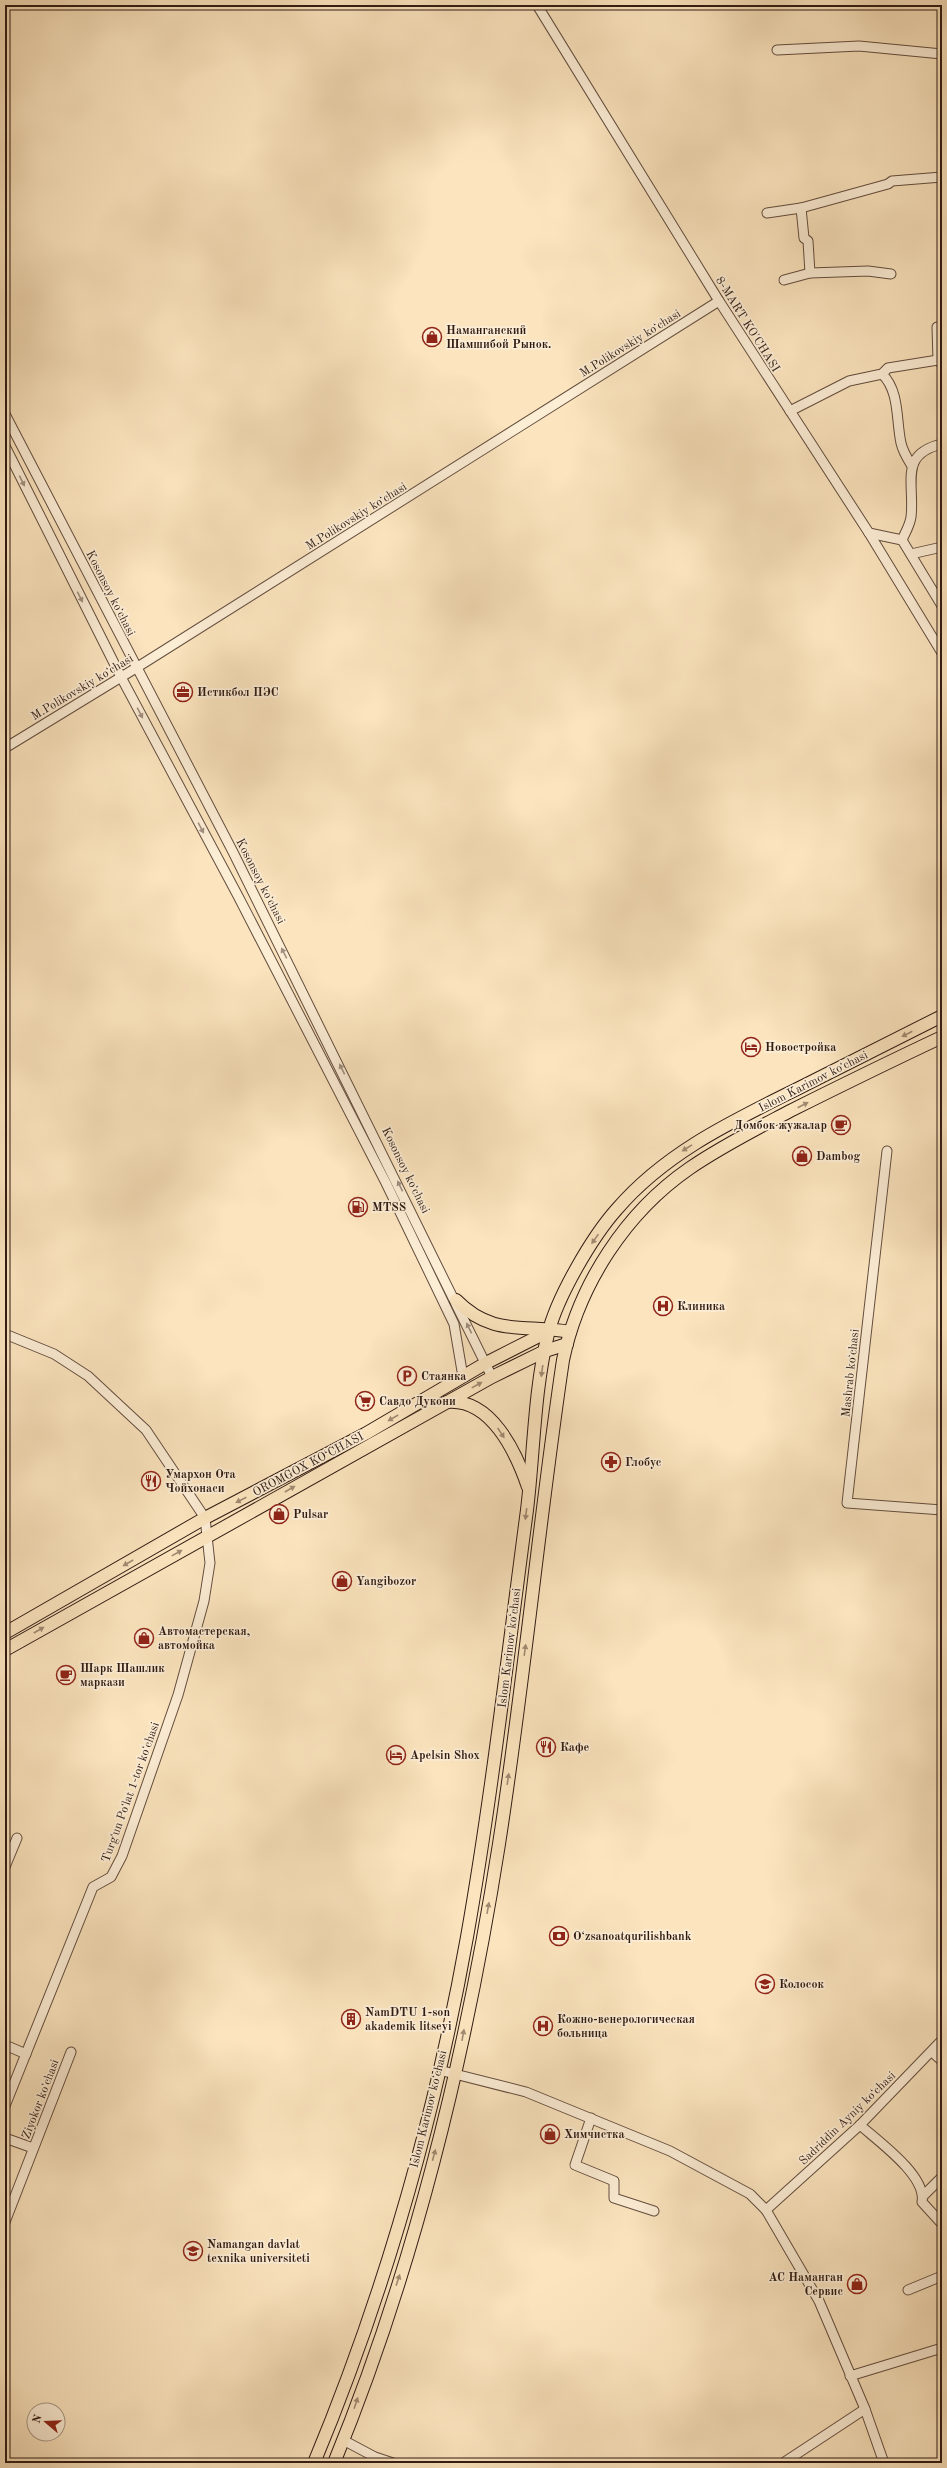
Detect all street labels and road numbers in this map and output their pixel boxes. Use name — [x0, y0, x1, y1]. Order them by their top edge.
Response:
street label: 8-MART KO'CHASI — [713, 275, 781, 375]
street label: M.Polikovskiy koʻchasi — [577, 307, 683, 380]
street label: M.Polikovskiy koʻchasi — [303, 480, 409, 553]
street label: Kosonsoy koʻchasi — [83, 548, 138, 638]
street label: M.Polikovskiy koʻchasi — [29, 652, 136, 723]
street label: Kosonsoy koʻchasi — [233, 836, 288, 926]
street label: Islom Karimov koʻchasi — [757, 1048, 870, 1115]
street label: Kosonsoy koʻchasi — [379, 1125, 432, 1215]
street label: Mashrab koʻchasi — [839, 1328, 862, 1418]
street label: OROMGOX KO‘CHASI — [251, 1430, 366, 1499]
street label: Islom Karimov koʻchasi — [496, 1587, 523, 1709]
street label: Turgʻun Poʻlat 1-tor koʻchasi — [99, 1720, 162, 1864]
street label: Islom Karimov koʻchasi — [408, 2049, 449, 2169]
street label: Ziyokor koʻchasi — [19, 2058, 62, 2141]
street label: Sadriddin Ayniy koʻchasi — [797, 2069, 898, 2168]

